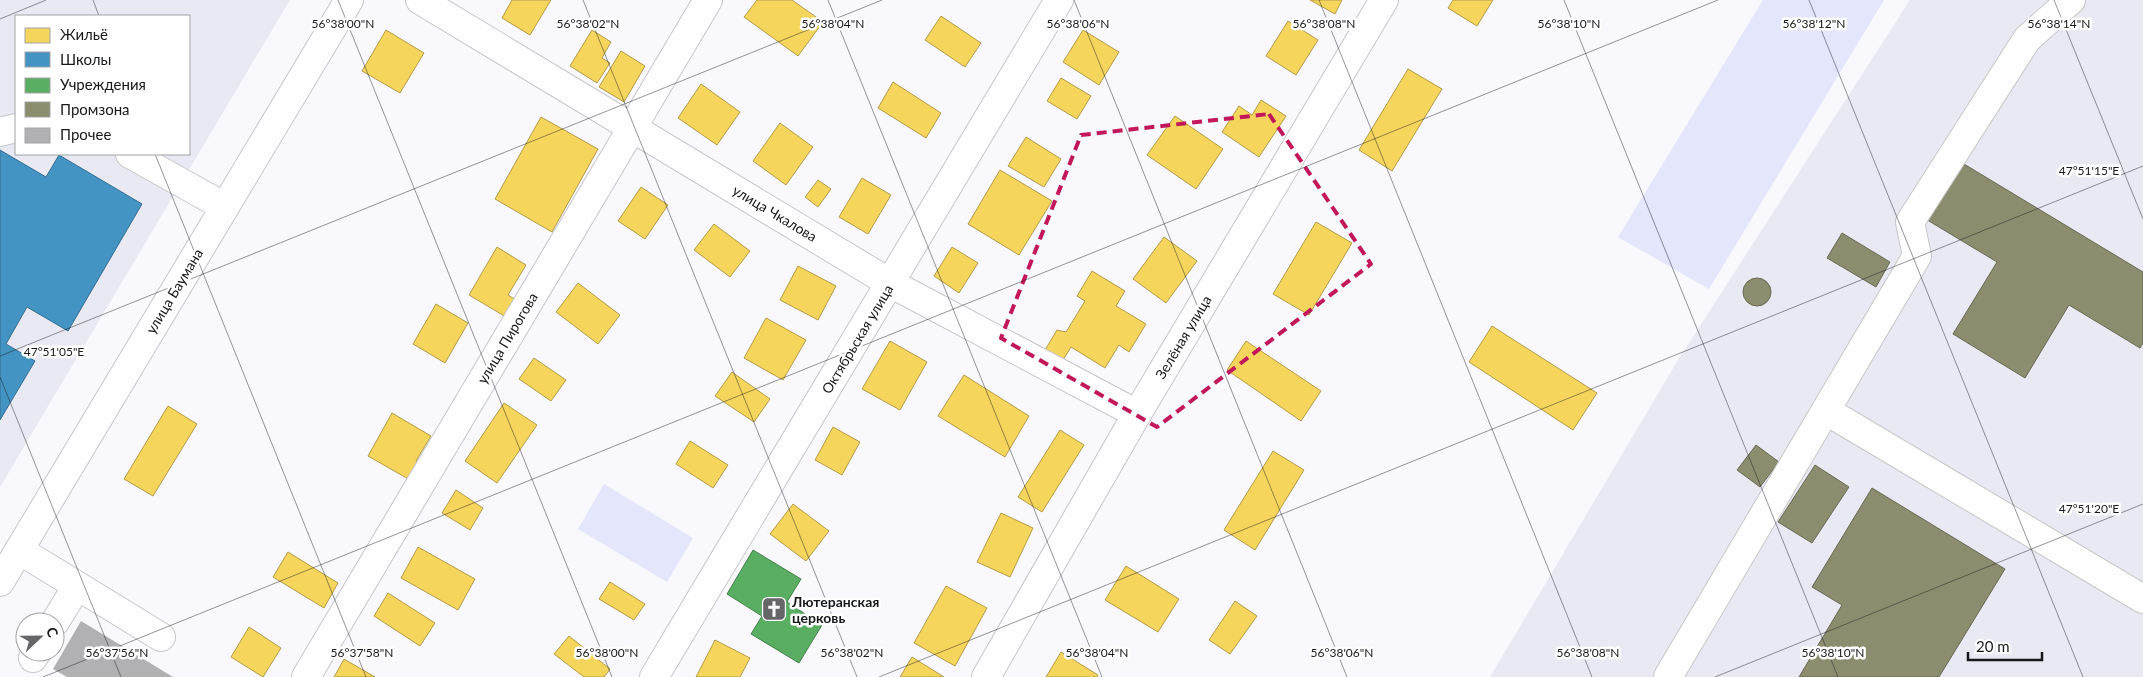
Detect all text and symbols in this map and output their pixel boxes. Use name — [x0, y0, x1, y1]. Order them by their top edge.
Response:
legend — [15, 15, 190, 155]
text: 56°38'00"N — [312, 16, 374, 31]
text: 56°38'02"N — [557, 16, 619, 31]
text: 56°38'04"N — [802, 16, 864, 31]
text: 56°38'06"N — [1047, 16, 1109, 31]
text: 56°38'08"N — [1293, 16, 1355, 31]
text: 56°38'10"N — [1538, 16, 1600, 31]
text: 56°38'12"N — [1783, 16, 1845, 31]
text: 56°38'14"N — [2028, 16, 2090, 31]
text: Жильё — [60, 25, 108, 43]
text: Школы — [60, 50, 111, 68]
text: Учреждения — [60, 75, 146, 93]
text: Промзона — [60, 100, 130, 118]
text: Прочее — [60, 125, 111, 143]
text: 47°51'15"E — [2059, 163, 2119, 178]
street label: улица Чкалова — [730, 181, 820, 245]
street label: улица Баумана — [142, 245, 206, 337]
street label: Октябрьская улица — [818, 281, 896, 397]
street label: улица Пирогова — [473, 289, 541, 387]
street label: Зелёная улица — [1151, 292, 1215, 382]
text: 47°51'05"E — [24, 344, 84, 359]
text: 47°51'20"E — [2059, 501, 2119, 516]
place label: Лютеранская церковь — [791, 593, 879, 626]
church icon: Лютеранская церковь — [761, 596, 787, 622]
north arrow — [15, 612, 65, 662]
text: С — [43, 624, 62, 640]
scale bar — [1968, 630, 2042, 662]
text: 20 m — [1976, 637, 2010, 655]
text: 56°37'56"N — [86, 645, 148, 660]
text: 56°37'58"N — [331, 645, 393, 660]
text: 56°38'00"N — [576, 645, 638, 660]
text: 56°38'02"N — [821, 645, 883, 660]
text: 56°38'04"N — [1066, 645, 1128, 660]
text: 56°38'06"N — [1311, 645, 1373, 660]
text: 56°38'08"N — [1557, 645, 1619, 660]
text: 56°38'10"N — [1802, 645, 1864, 660]

